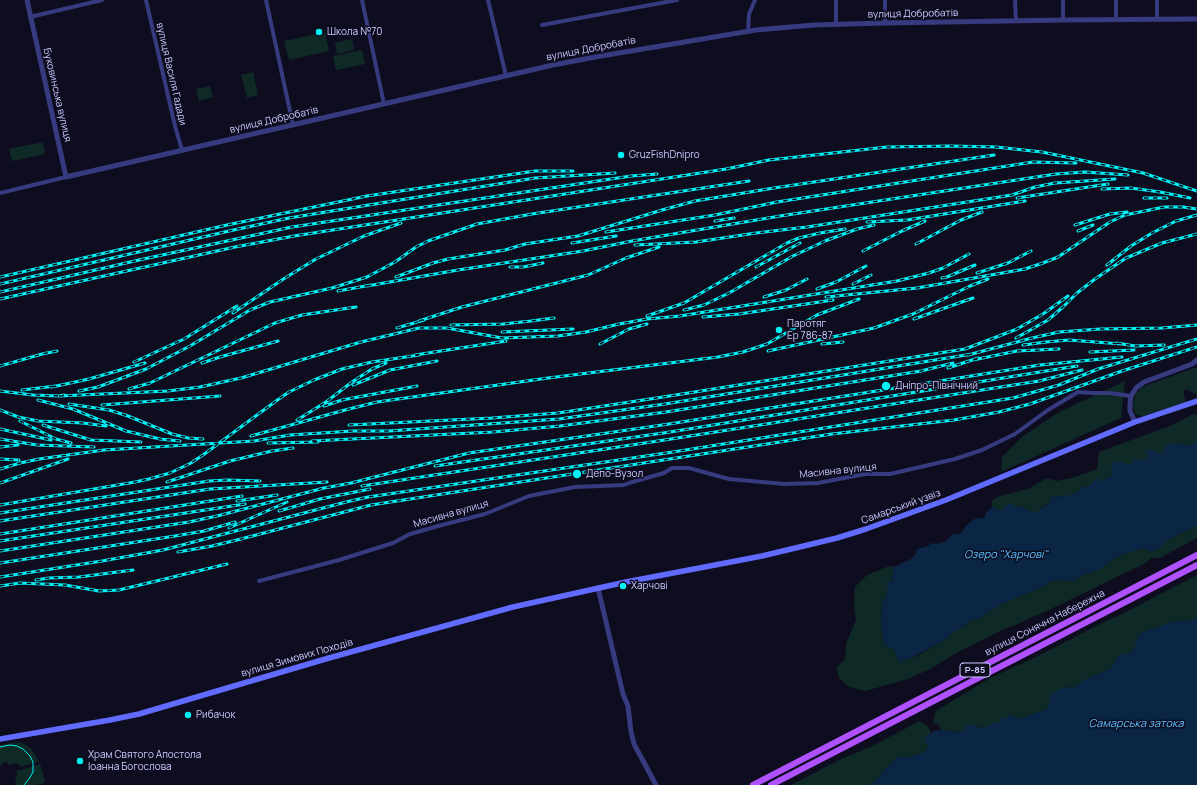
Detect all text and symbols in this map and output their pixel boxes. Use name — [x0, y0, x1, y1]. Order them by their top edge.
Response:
street label: вулиця Добробатів — [868, 7, 958, 21]
street label: вулиця Василя Гадади — [153, 21, 189, 127]
place label: Школа №70 — [327, 26, 382, 38]
marker: Школа №70 — [314, 27, 324, 37]
street label: вулиця Добробатів — [545, 34, 637, 64]
street label: Буковинська вулиця — [40, 47, 74, 143]
street label: вулиця Добробатів — [228, 104, 320, 136]
place label: GruzFishDnipro — [629, 149, 700, 161]
marker: GruzFishDnipro — [616, 150, 626, 160]
place label: Паротяг Ер 786-87 — [787, 318, 833, 342]
marker: Паротяг Ер 786-87 — [774, 325, 784, 335]
marker: Дніпро-Північний — [880, 380, 892, 392]
place label: Дніпро-Північний — [895, 380, 978, 392]
street label: Масивна вулиця — [799, 461, 877, 481]
marker: Депо-Вузол — [571, 468, 583, 480]
place label: Депо-Вузол — [586, 468, 643, 480]
street label: Самарський узвіз — [860, 487, 942, 527]
street label: Масивна вулиця — [412, 498, 490, 530]
water label: Озеро "Харчові" — [964, 548, 1048, 562]
place label: Харчові — [631, 580, 668, 592]
marker: Харчові — [618, 581, 628, 591]
street label: вулиця Сонячна Набережна — [983, 587, 1107, 659]
street label: вулиця Зимових Походів — [240, 636, 354, 680]
road number: Р-85 — [960, 663, 990, 677]
place label: Рибачок — [196, 709, 235, 721]
marker: Рибачок — [183, 710, 193, 720]
water label: Самарська затока — [1088, 717, 1184, 731]
place label: Храм Святого Апостола Іоанна Богослова — [88, 749, 201, 772]
marker: Храм Святого Апостола Іоанна Богослова — [75, 756, 85, 766]

